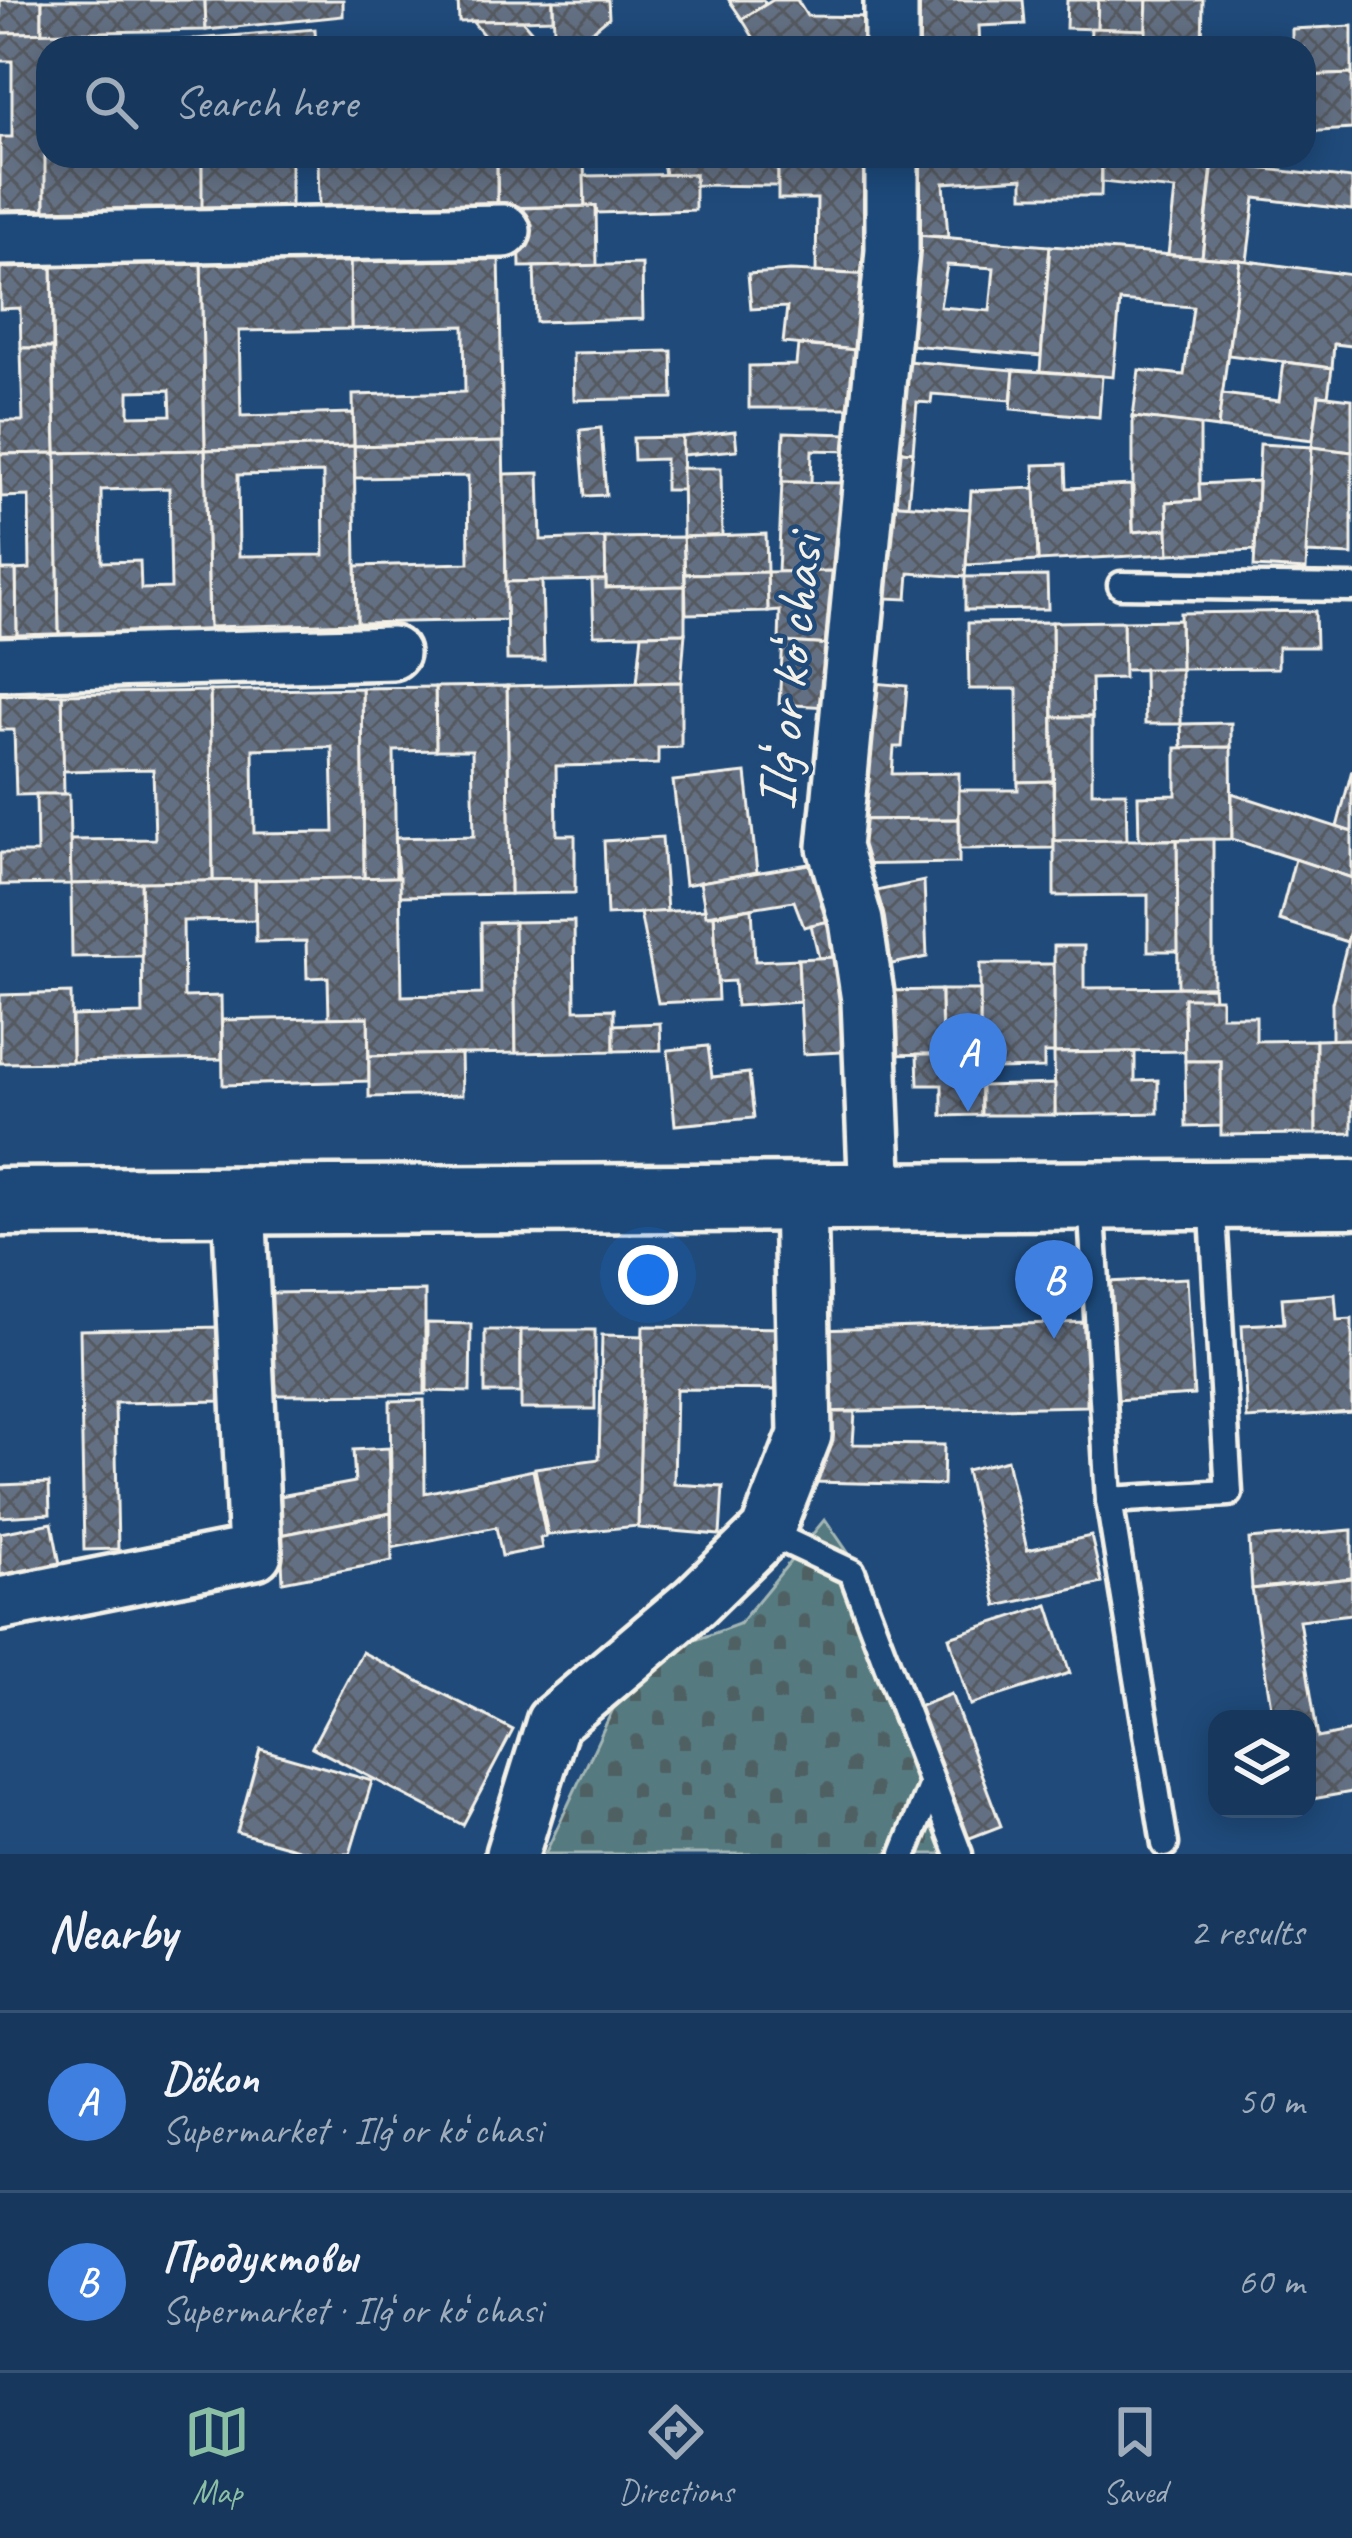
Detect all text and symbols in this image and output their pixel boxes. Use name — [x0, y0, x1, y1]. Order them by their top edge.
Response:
search box — [36, 36, 1316, 168]
icon: search — [78, 69, 144, 135]
text: Search here — [174, 74, 357, 131]
street label: Ilgʻor koʻchasi — [739, 525, 840, 813]
pin: A — [929, 1013, 1007, 1112]
pin: B — [1015, 1240, 1093, 1339]
your location — [618, 1245, 678, 1305]
map controls — [1208, 1710, 1316, 1818]
button: layers — [1208, 1710, 1316, 1818]
text: Nearby — [48, 1900, 176, 1964]
text: 2 results — [1190, 1908, 1304, 1957]
text: Dökon — [162, 2049, 259, 2106]
text: A — [77, 2077, 97, 2126]
text: 50 m — [1238, 2077, 1304, 2126]
text: Supermarket · Ilgʻor koʻchasi — [162, 2106, 543, 2155]
text: Продуктовы — [162, 2229, 357, 2286]
text: B — [77, 2257, 97, 2306]
text: 60 m — [1238, 2257, 1304, 2306]
text: Supermarket · Ilgʻor koʻchasi — [162, 2286, 543, 2335]
tab: Map — [184, 2399, 250, 2513]
tab: Directions — [619, 2399, 733, 2513]
tab: Saved — [1102, 2399, 1168, 2513]

